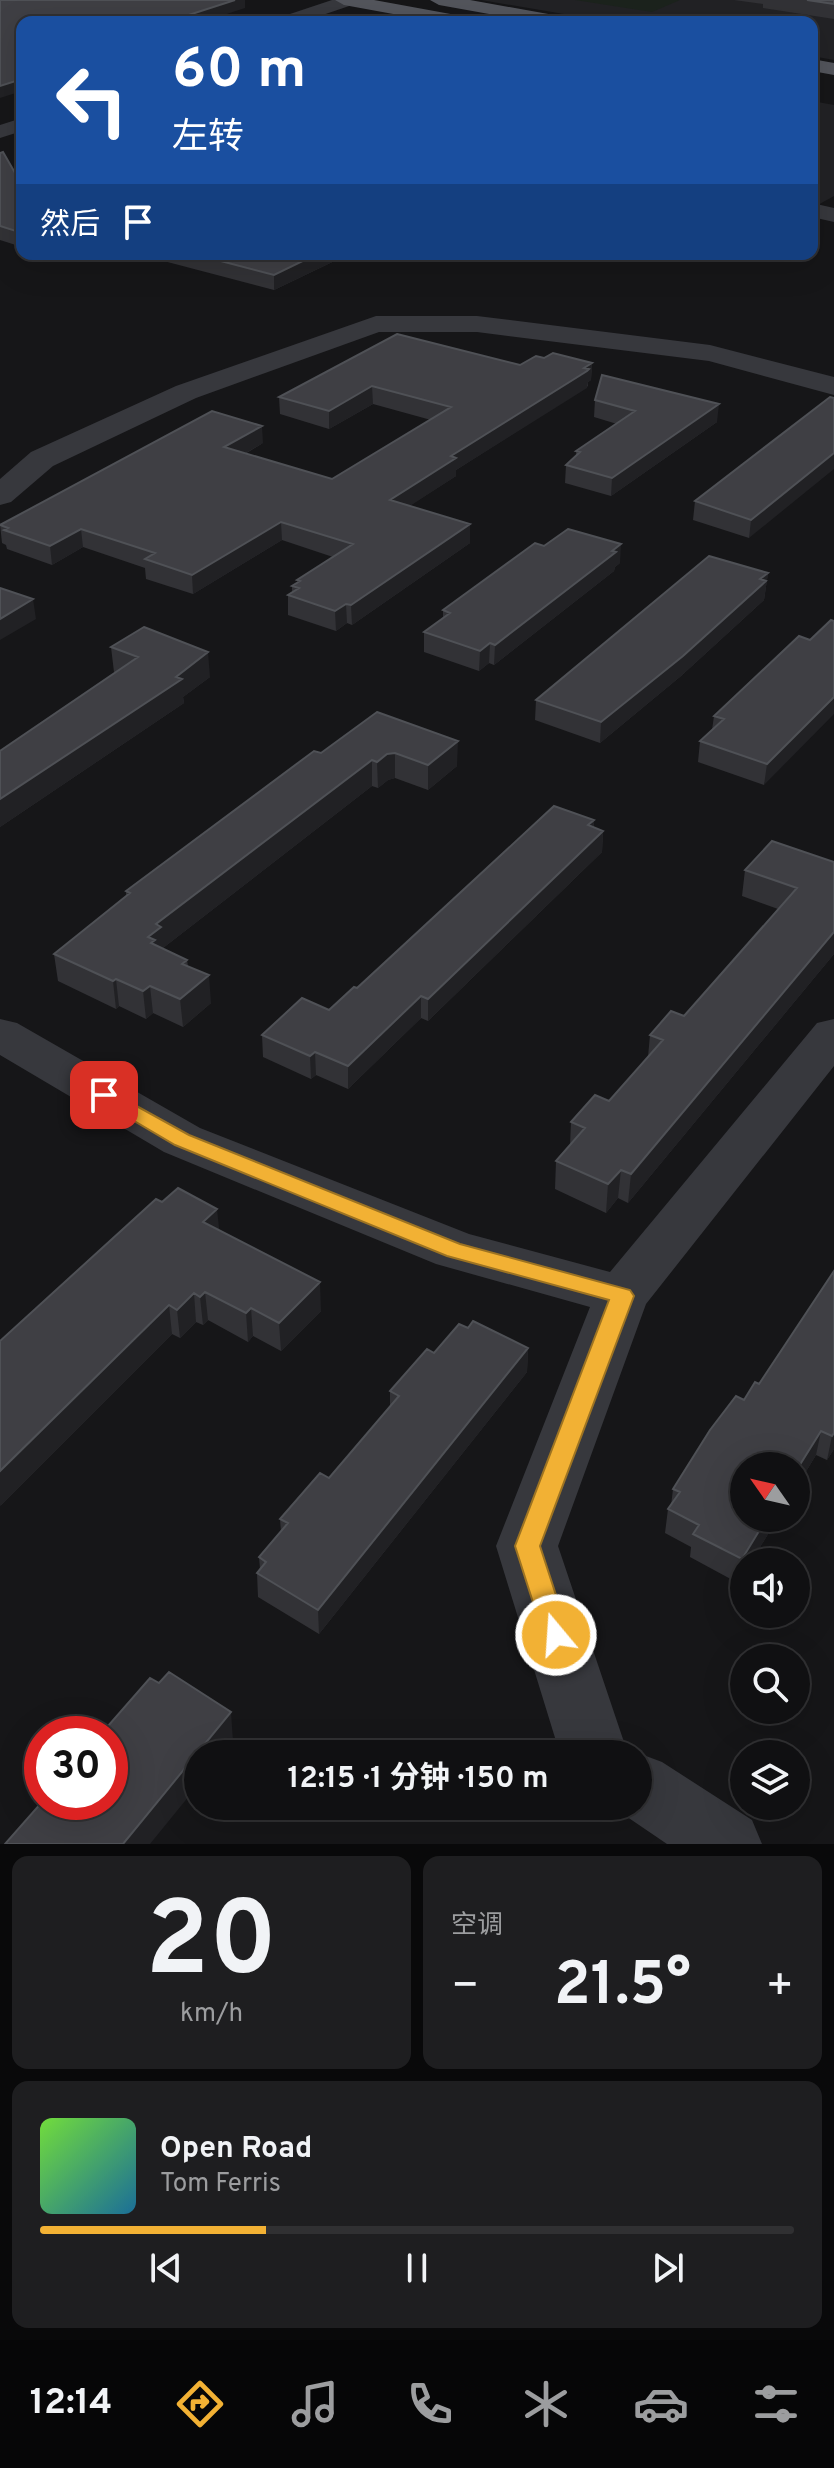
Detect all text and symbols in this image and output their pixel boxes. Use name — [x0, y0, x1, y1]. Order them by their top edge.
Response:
text: 60 m — [172, 37, 306, 107]
icon: left — [40, 48, 144, 152]
text: 左转 — [172, 116, 244, 162]
icon: arrive — [116, 200, 160, 244]
text: 然后 — [40, 208, 100, 245]
pin — [70, 1061, 138, 1129]
icon: arrive — [82, 1073, 126, 1117]
north arrow — [730, 1452, 810, 1532]
map controls — [730, 1452, 810, 1820]
button: sound — [730, 1548, 810, 1628]
position arrow — [514, 1593, 598, 1677]
button: search — [730, 1644, 810, 1724]
speed limit sign: 30 — [24, 1716, 128, 1820]
button: layers — [730, 1740, 810, 1820]
text: 12:15 · 1 分钟 · 150 m — [287, 1761, 549, 1798]
text: 20 — [146, 1880, 277, 2012]
text: 空调 — [451, 1910, 503, 1943]
text: 21.5° — [554, 1950, 691, 2026]
text: − — [451, 1960, 479, 2016]
text: + — [766, 1960, 794, 2016]
text: km/h — [180, 1998, 243, 2031]
text: Open Road — [160, 2131, 312, 2168]
text: Tom Ferris — [160, 2168, 281, 2201]
icon: previous — [144, 2246, 188, 2290]
icon: pause — [395, 2246, 439, 2290]
icon: next — [646, 2246, 690, 2290]
icon: directions — [172, 2376, 228, 2432]
icon: music — [287, 2376, 343, 2432]
icon: phone — [402, 2376, 458, 2432]
icon: climate — [518, 2376, 574, 2432]
icon: car — [633, 2376, 689, 2432]
icon: filters — [748, 2376, 804, 2432]
text: 12:14 — [30, 2381, 112, 2427]

